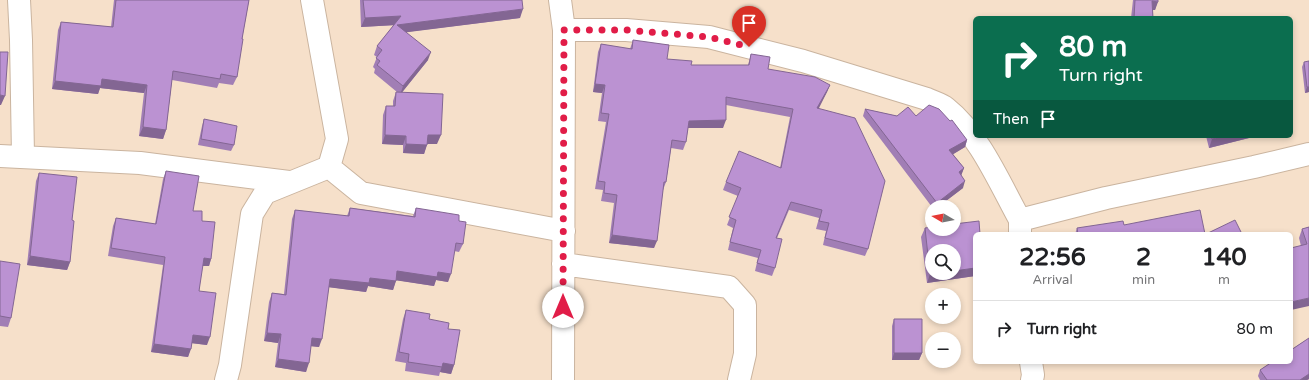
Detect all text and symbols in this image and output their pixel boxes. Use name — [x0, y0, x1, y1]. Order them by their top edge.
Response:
pin — [732, 6, 766, 47]
icon: arrive — [738, 12, 760, 34]
text: 80 m — [1059, 30, 1127, 64]
icon: right — [993, 32, 1045, 84]
text: Turn right — [1059, 64, 1143, 86]
icon: arrive — [1037, 108, 1059, 130]
text: Then — [993, 110, 1029, 128]
north arrow — [925, 200, 961, 236]
map controls — [925, 200, 961, 368]
text: 22:56 — [1019, 243, 1086, 272]
text: 2 — [1136, 243, 1151, 272]
text: 140 — [1201, 243, 1247, 272]
button: search — [925, 244, 961, 280]
text: Arrival — [1032, 272, 1073, 288]
text: min — [1132, 272, 1155, 288]
text: m — [1218, 272, 1230, 288]
position arrow — [542, 286, 584, 328]
button: + — [925, 288, 961, 324]
icon: right — [993, 318, 1015, 340]
text: Turn right — [1027, 320, 1097, 338]
text: 80 m — [1236, 320, 1273, 338]
button: − — [925, 332, 961, 368]

